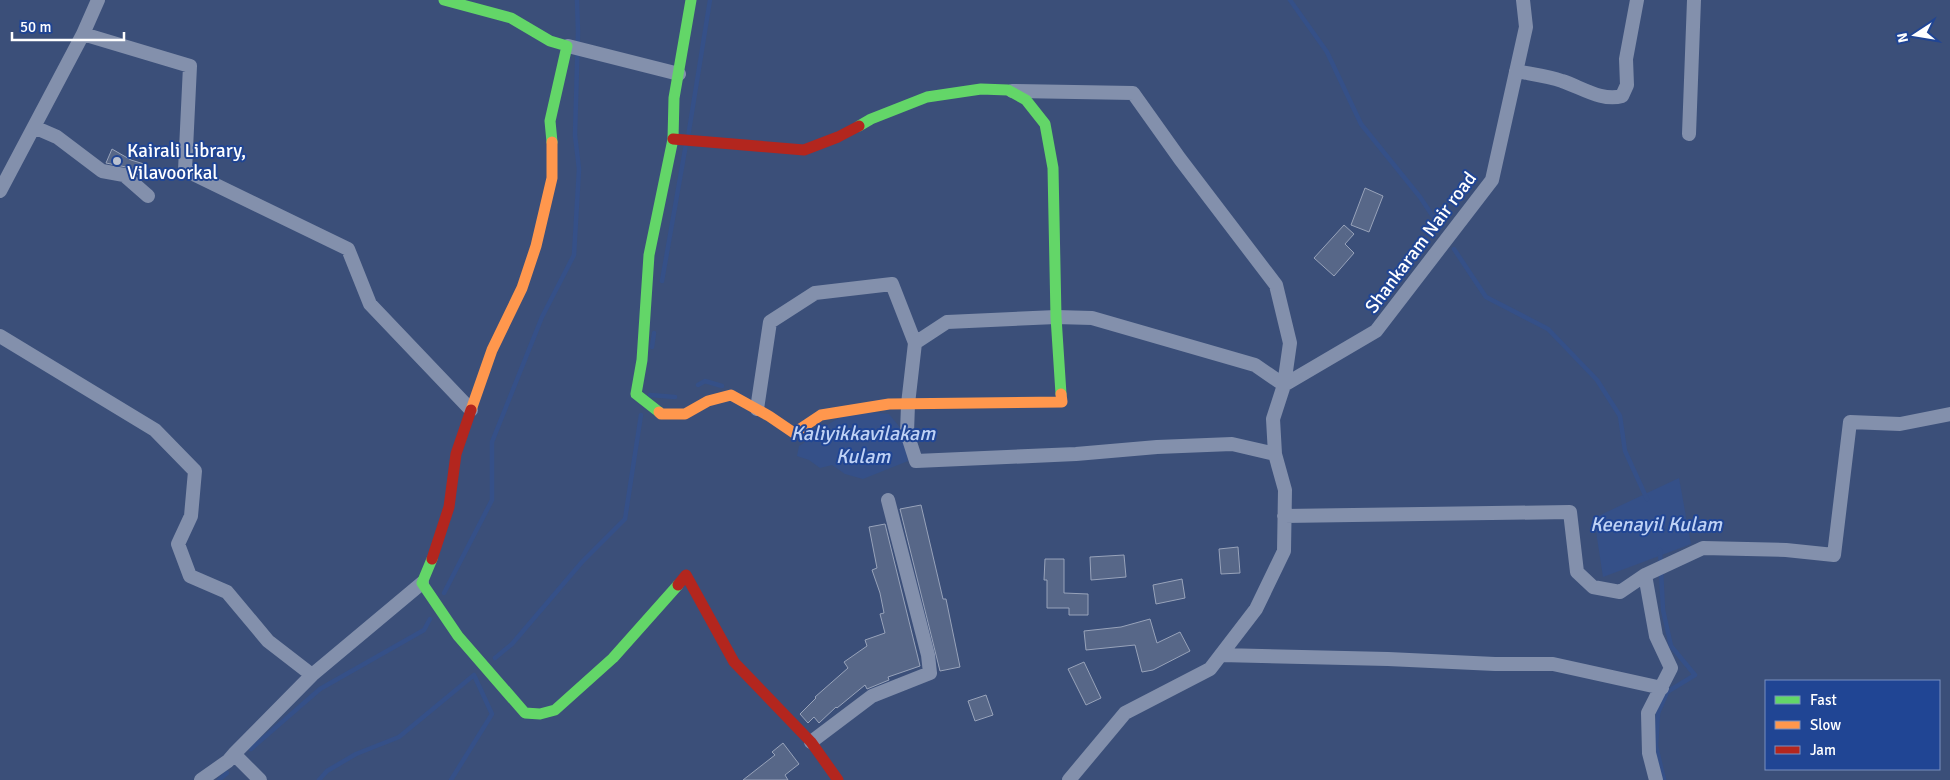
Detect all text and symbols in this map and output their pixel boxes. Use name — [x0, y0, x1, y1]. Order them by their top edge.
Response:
scale bar — [12, 10, 125, 42]
north arrow — [1890, 10, 1940, 60]
text: 50 m — [20, 18, 51, 36]
text: N — [1893, 31, 1912, 44]
place label: Kairali Library, Vilavoorkal — [127, 139, 246, 185]
marker: Kairali Library, Vilavoorkal — [111, 155, 123, 167]
street label: Shankaram Nair road — [1360, 167, 1482, 318]
water label: Kaliyikkavilakam Kulam — [791, 421, 936, 469]
water label: Keenayil Kulam — [1590, 512, 1723, 537]
legend — [1765, 680, 1940, 770]
text: Fast — [1810, 691, 1837, 709]
text: Slow — [1810, 716, 1841, 734]
text: Jam — [1810, 741, 1836, 759]

